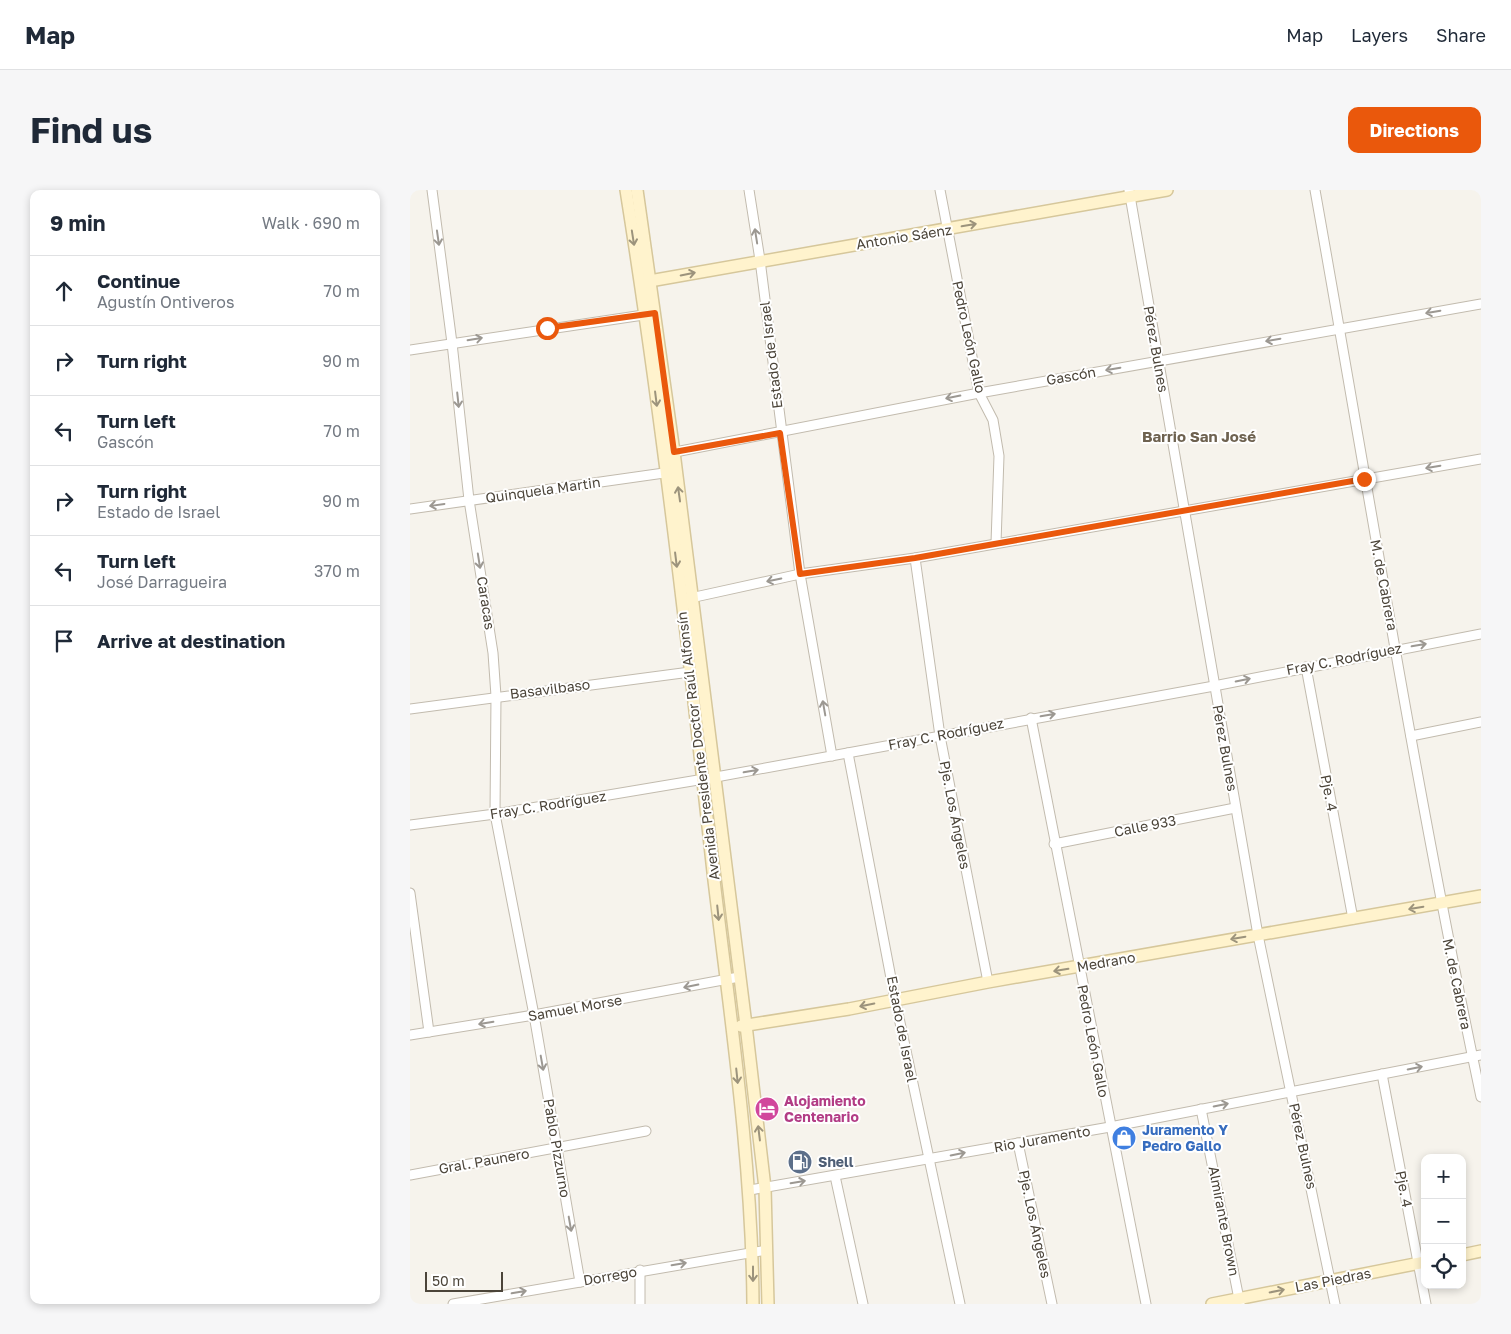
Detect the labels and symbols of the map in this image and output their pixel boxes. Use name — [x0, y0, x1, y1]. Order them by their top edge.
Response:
one-way arrow — [961, 220, 977, 230]
street label: Antonio Sáenz — [855, 221, 953, 252]
one-way arrow — [751, 228, 761, 244]
one-way arrow — [433, 230, 443, 246]
one-way arrow — [629, 230, 639, 246]
one-way arrow — [680, 268, 696, 278]
street label: Pedro León Gallo — [949, 279, 990, 395]
street label: Estado de Israel — [755, 300, 786, 410]
street label: Pérez Bulnes — [1141, 304, 1172, 394]
one-way arrow — [1425, 307, 1441, 317]
route start — [536, 317, 559, 340]
one-way arrow — [467, 334, 483, 344]
one-way arrow — [1265, 336, 1281, 345]
street label: Gascón — [1045, 363, 1097, 388]
one-way arrow — [1105, 364, 1121, 374]
one-way arrow — [453, 391, 463, 407]
one-way arrow — [651, 391, 661, 407]
one-way arrow — [945, 393, 961, 403]
district label: Barrio San José — [1142, 427, 1256, 445]
one-way arrow — [1425, 463, 1441, 473]
route end — [1353, 468, 1376, 491]
street label: Quinquela Martin — [484, 473, 602, 506]
one-way arrow — [674, 487, 684, 503]
one-way arrow — [430, 500, 446, 510]
street label: M. de Cabrera — [1367, 538, 1402, 632]
one-way arrow — [475, 552, 485, 568]
one-way arrow — [671, 552, 681, 568]
street label: Caracas — [474, 575, 499, 631]
one-way arrow — [766, 576, 782, 585]
street label: Avenida Presidente Doctor Raúl Alfonsín — [673, 611, 722, 881]
street label: Fray C. Rodríguez — [1285, 639, 1403, 678]
one-way arrow — [1411, 639, 1427, 649]
street label: Basavilbaso — [509, 675, 591, 702]
one-way arrow — [1234, 675, 1250, 684]
one-way arrow — [818, 701, 828, 717]
street label: Pérez Bulnes — [1210, 703, 1241, 793]
one-way arrow — [1040, 710, 1056, 720]
street label: Fray C. Rodríguez — [887, 714, 1005, 753]
street label: Pje. Los Ángeles — [937, 759, 974, 871]
one-way arrow — [743, 765, 759, 775]
street label: Pje. 4 — [1318, 773, 1341, 813]
street label: Fray C. Rodríguez — [489, 787, 607, 822]
street label: Calle 933 — [1112, 811, 1177, 840]
one-way arrow — [1408, 903, 1424, 913]
one-way arrow — [713, 904, 723, 920]
one-way arrow — [1231, 934, 1247, 944]
street label: M. de Cabrera — [1440, 937, 1475, 1031]
street label: Medrano — [1075, 948, 1136, 975]
one-way arrow — [1053, 965, 1069, 975]
street label: Estado de Israel — [884, 974, 921, 1083]
one-way arrow — [684, 982, 700, 992]
street label: Pedro León Gallo — [1074, 983, 1113, 1099]
street label: Samuel Morse — [527, 991, 623, 1024]
one-way arrow — [859, 1001, 875, 1010]
one-way arrow — [478, 1019, 494, 1029]
one-way arrow — [538, 1055, 548, 1071]
one-way arrow — [1406, 1063, 1422, 1072]
one-way arrow — [732, 1068, 742, 1084]
place label: Alojamiento Centenario — [784, 1092, 866, 1125]
hotel icon: Alojamiento Centenario — [754, 1096, 780, 1122]
street label: Pablo Pizzurno — [540, 1097, 575, 1199]
one-way arrow — [1213, 1100, 1229, 1110]
street label: Pérez Bulnes — [1286, 1101, 1321, 1191]
place label: Juramento Y Pedro Gallo — [1142, 1121, 1228, 1154]
street label: Rio Juramento — [992, 1122, 1091, 1155]
one-way arrow — [754, 1125, 764, 1141]
shop icon: Juramento Y Pedro Gallo — [1111, 1125, 1137, 1151]
street label: Gral. Paunero — [437, 1144, 531, 1177]
fuel station icon: Shell — [787, 1149, 813, 1175]
one-way arrow — [950, 1149, 966, 1159]
place label: Shell — [818, 1153, 854, 1170]
street label: Almirante Brown — [1206, 1165, 1243, 1277]
street label: Pje. Los Ángeles — [1016, 1168, 1055, 1280]
street label: Pje. 4 — [1393, 1169, 1416, 1209]
one-way arrow — [790, 1177, 806, 1187]
one-way arrow — [565, 1215, 575, 1231]
one-way arrow — [670, 1259, 686, 1269]
street label: Dorrego — [582, 1262, 638, 1289]
street label: Las Piedras — [1293, 1264, 1372, 1295]
one-way arrow — [748, 1266, 758, 1282]
scale bar — [425, 1269, 502, 1292]
one-way arrow — [1268, 1286, 1284, 1296]
one-way arrow — [510, 1287, 526, 1297]

